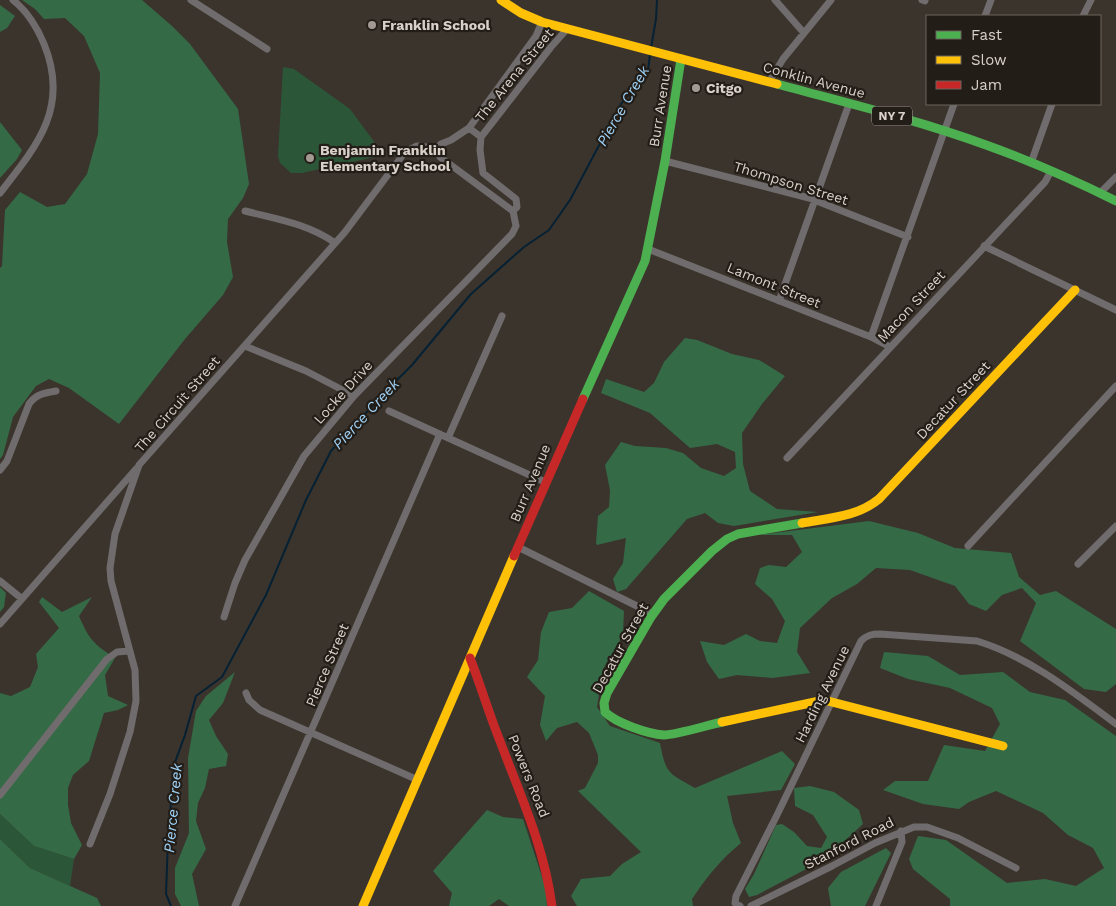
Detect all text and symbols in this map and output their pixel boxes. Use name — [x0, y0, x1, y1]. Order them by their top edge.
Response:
legend — [926, 15, 1101, 105]
place label: Franklin School — [382, 17, 491, 33]
marker: Franklin School — [366, 19, 378, 31]
street label: The Arena Street — [472, 25, 557, 125]
text: Fast — [971, 26, 1003, 44]
text: Slow — [971, 51, 1007, 69]
street label: Conklin Avenue — [761, 59, 867, 101]
water label: Pierce Creek — [593, 62, 654, 149]
street label: Burr Avenue — [646, 64, 674, 148]
text: Jam — [971, 76, 1002, 94]
place label: Citgo — [706, 80, 742, 96]
marker: Citgo — [690, 82, 702, 94]
road number: NY 7 — [872, 106, 912, 125]
place label: Benjamin Franklin Elementary School — [320, 142, 451, 174]
marker: Benjamin Franklin Elementary School — [304, 152, 316, 164]
street label: Thompson Street — [732, 158, 850, 208]
street label: Lamont Street — [725, 259, 823, 311]
street label: Macon Street — [874, 267, 948, 345]
street label: The Circuit Street — [131, 353, 223, 455]
street label: Locke Drive — [310, 357, 376, 427]
street label: Decatur Street — [913, 358, 993, 442]
water label: Pierce Creek — [329, 374, 404, 453]
street label: Burr Avenue — [506, 442, 554, 524]
street label: Decatur Street — [589, 600, 651, 696]
street label: Pierce Street — [302, 621, 352, 709]
street label: Harding Avenue — [792, 643, 852, 745]
street label: Powers Road — [505, 732, 553, 820]
water label: Pierce Creek — [160, 762, 186, 853]
street label: Stanford Road — [802, 814, 896, 872]

